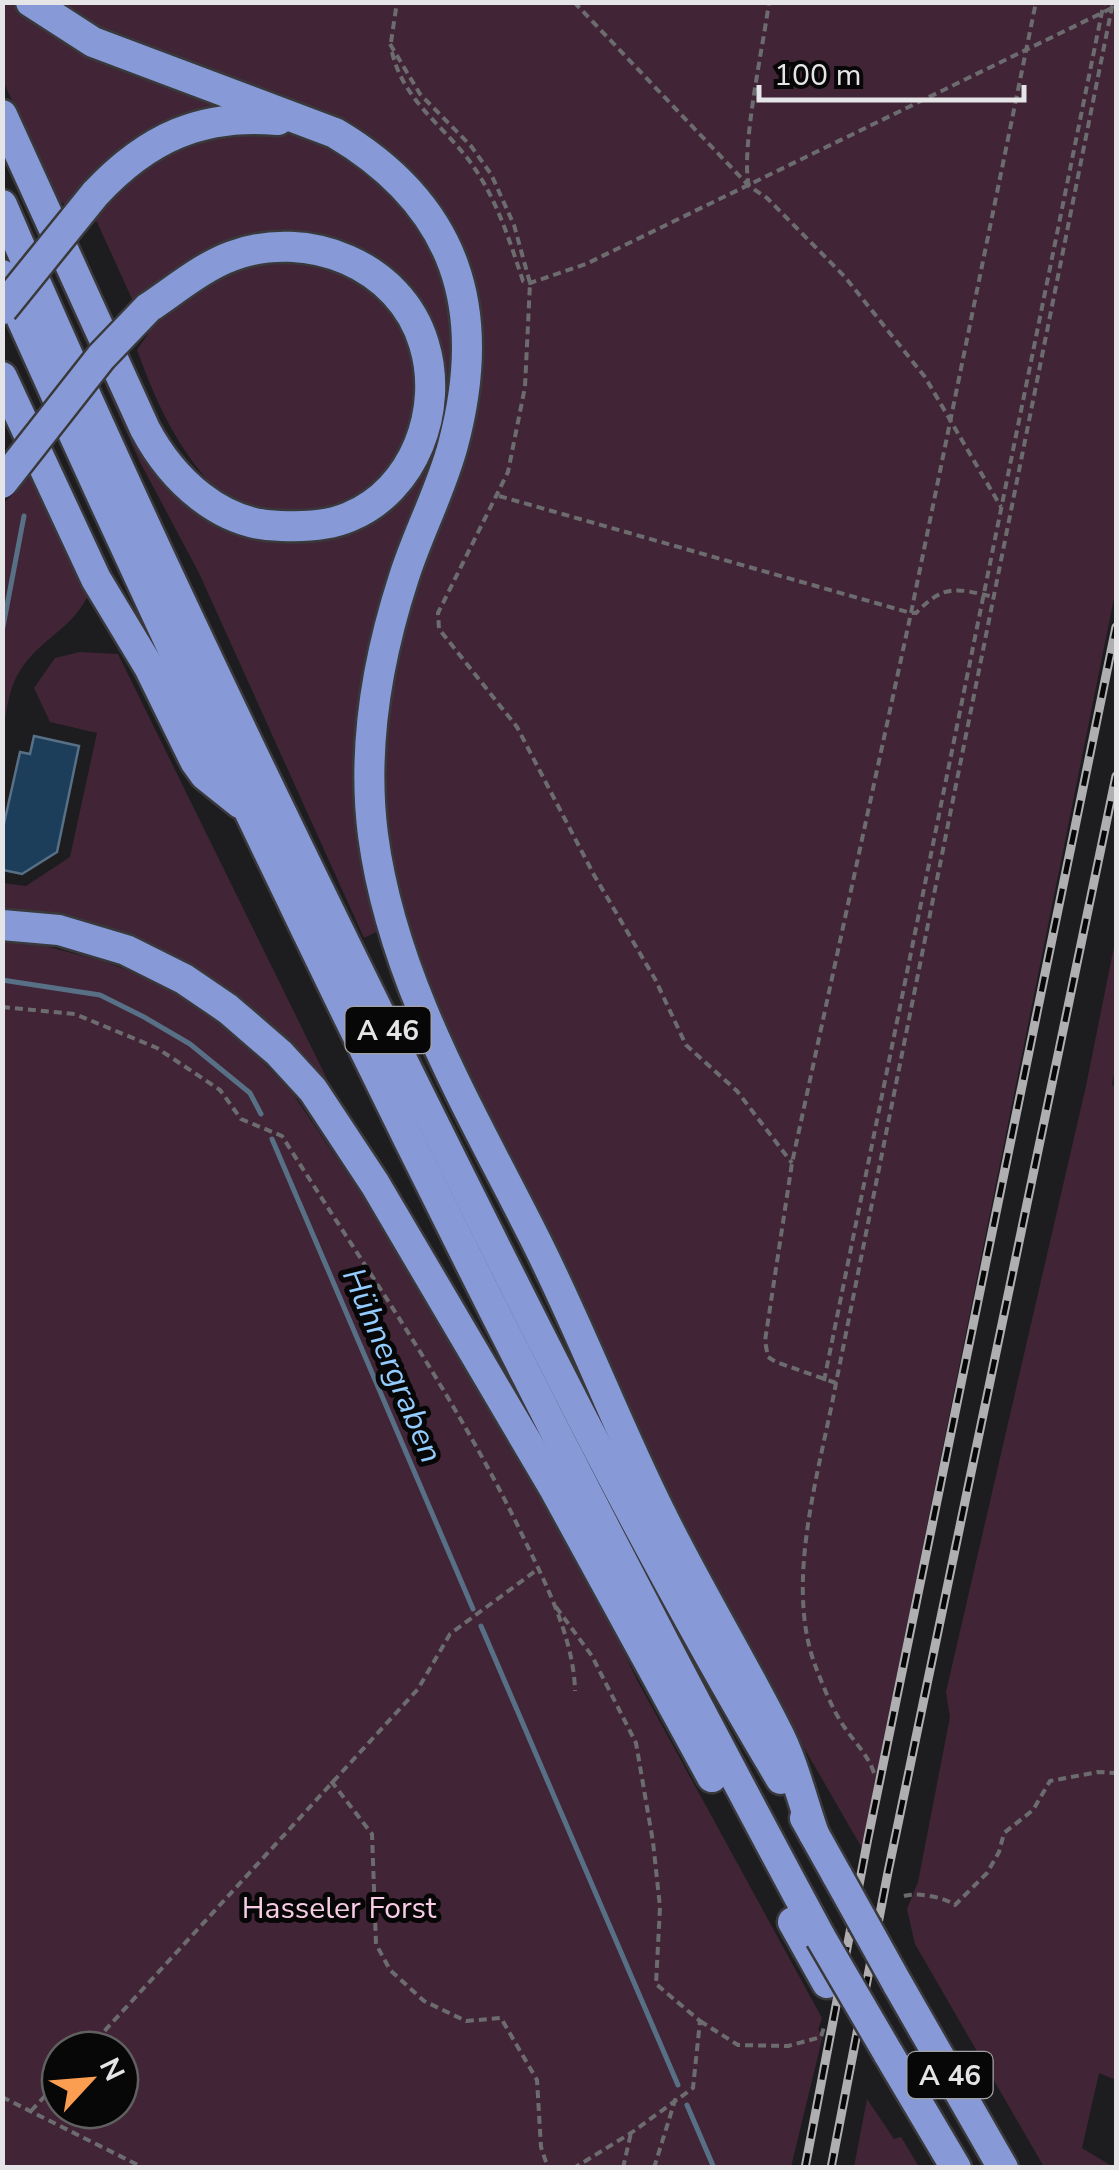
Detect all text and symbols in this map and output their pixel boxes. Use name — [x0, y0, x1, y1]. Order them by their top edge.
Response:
scale bar — [759, 40, 1024, 102]
text: 100 m — [774, 55, 861, 96]
road number: A 46 — [346, 1007, 430, 1053]
water label: Hühnergraben — [332, 1261, 453, 1469]
park label: Hasseler Forst — [242, 1888, 437, 1929]
north arrow — [40, 2030, 140, 2130]
text: N — [90, 2052, 133, 2087]
road number: A 46 — [908, 2052, 992, 2098]

